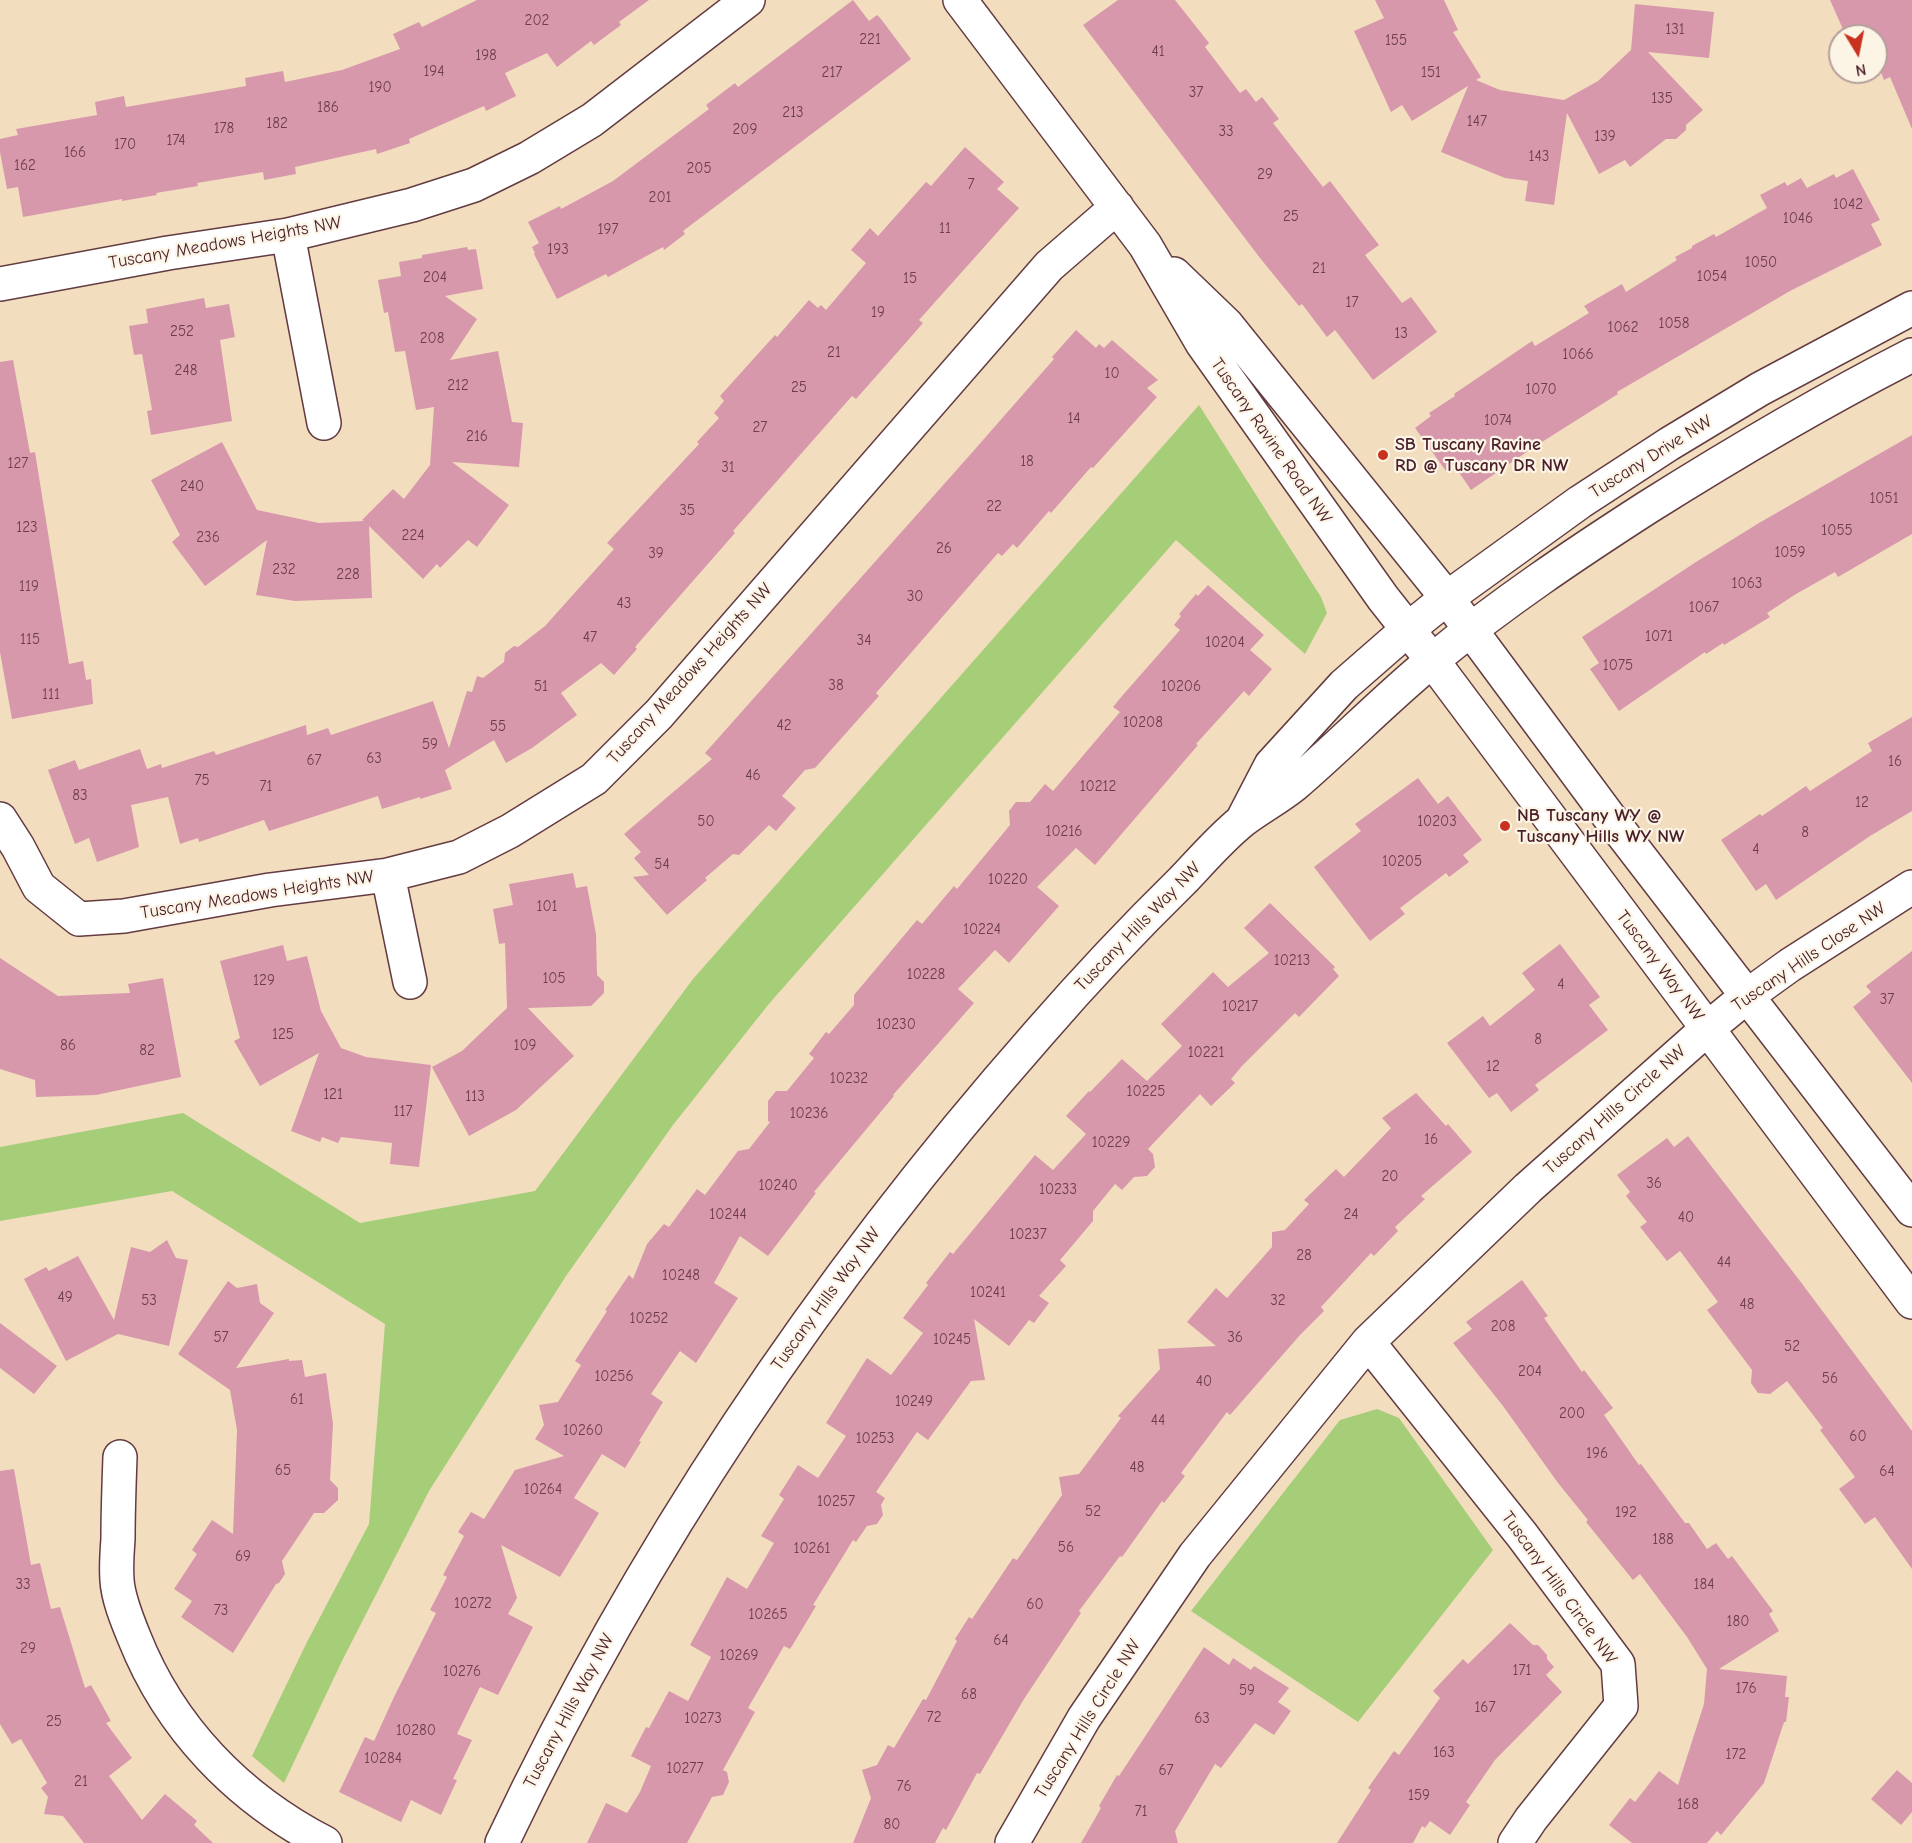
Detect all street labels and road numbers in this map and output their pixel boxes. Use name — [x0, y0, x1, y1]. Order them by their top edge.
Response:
street label: Tuscany Meadows Heights NW — [107, 212, 343, 274]
street label: Tuscany Ravine Road NW — [1206, 354, 1336, 528]
street label: Tuscany Drive NW — [1586, 411, 1716, 503]
street label: Tuscany Meadows Heights NW — [603, 579, 777, 769]
street label: Tuscany Hills Way NW — [1071, 858, 1205, 996]
street label: Tuscany Meadows Heights NW — [139, 866, 375, 924]
street label: Tuscany Hills Close NW — [1728, 897, 1890, 1017]
street label: Tuscany Way NW — [1611, 906, 1709, 1026]
street label: Tuscany Hills Circle NW — [1540, 1041, 1690, 1179]
street label: Tuscany Hills Way NW — [767, 1223, 885, 1375]
street label: Tuscany Hills Circle NW — [1496, 1507, 1622, 1669]
street label: Tuscany Hills Way NW — [519, 1630, 619, 1792]
street label: Tuscany Hills Circle NW — [1030, 1636, 1146, 1802]

